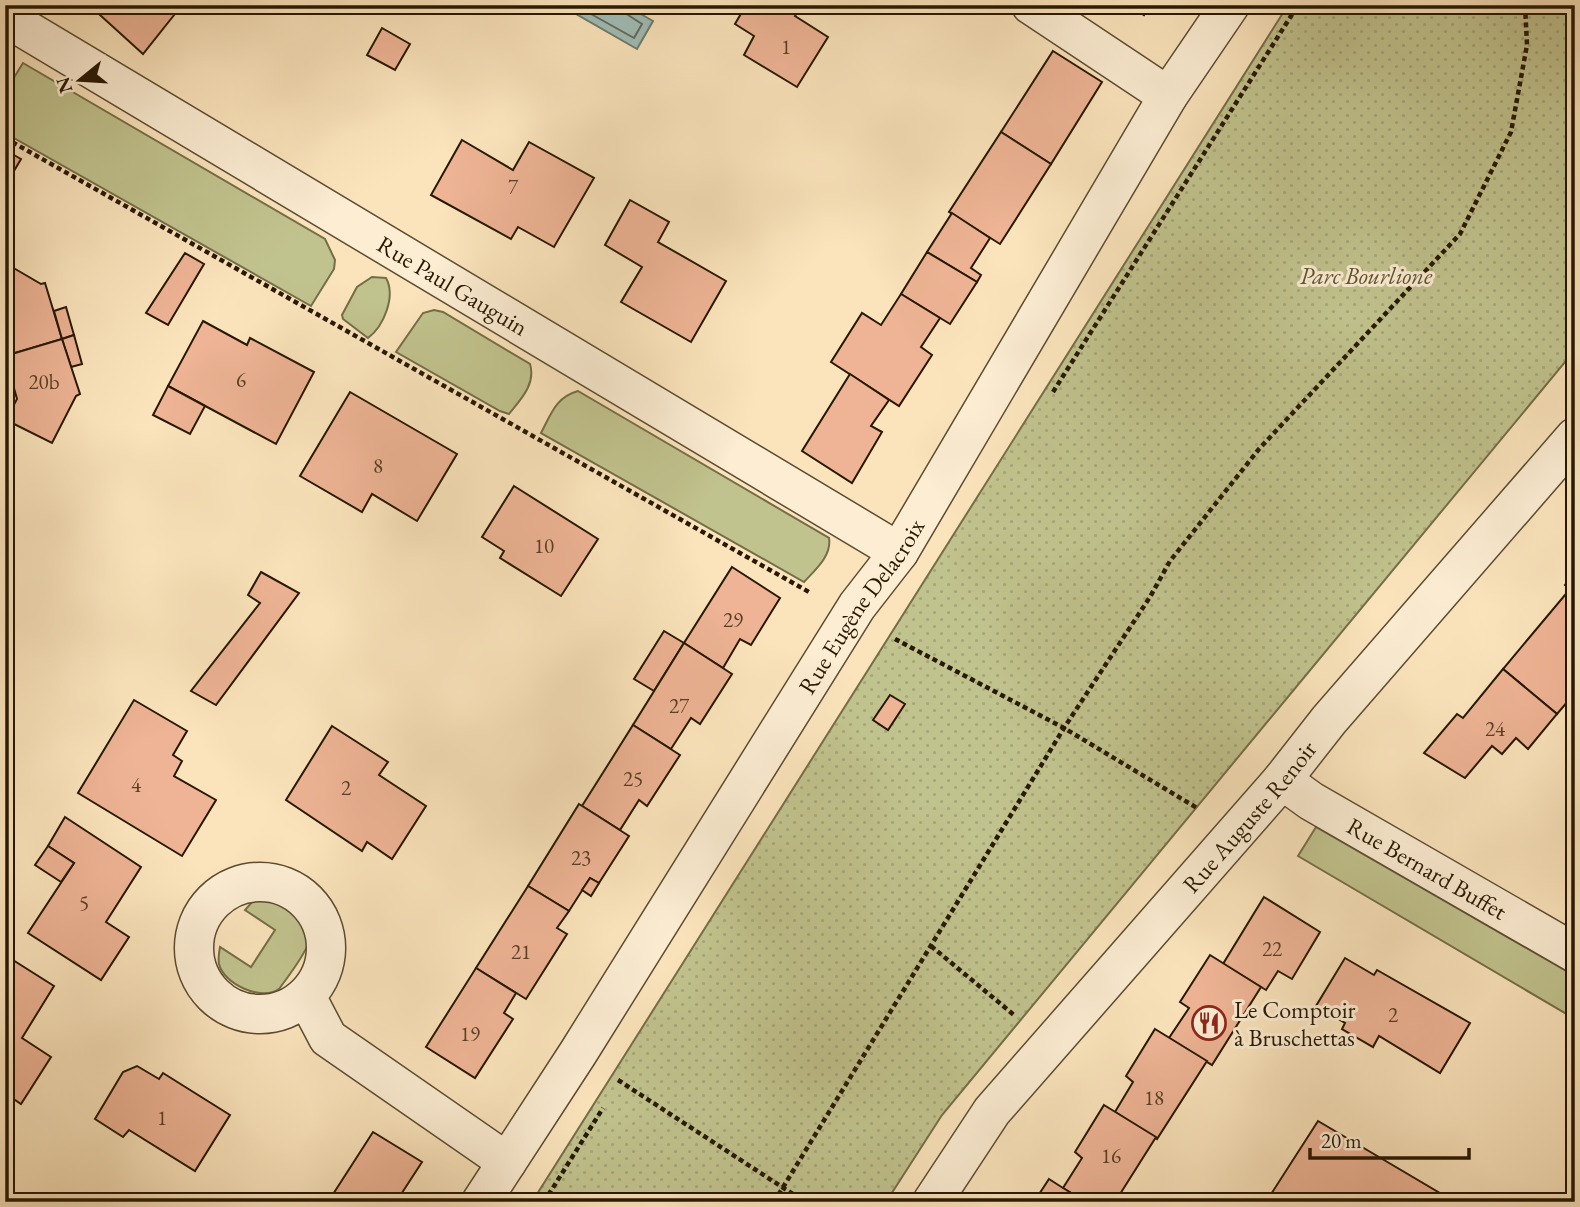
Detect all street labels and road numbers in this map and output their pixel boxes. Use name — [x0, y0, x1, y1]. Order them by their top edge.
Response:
street label: Rue Paul Gauguin — [372, 228, 534, 342]
street label: Rue Eugène Delacroix — [791, 512, 931, 699]
street label: Rue Auguste Renoir — [1175, 734, 1323, 899]
street label: Rue Bernard Buffet — [1342, 810, 1513, 926]

